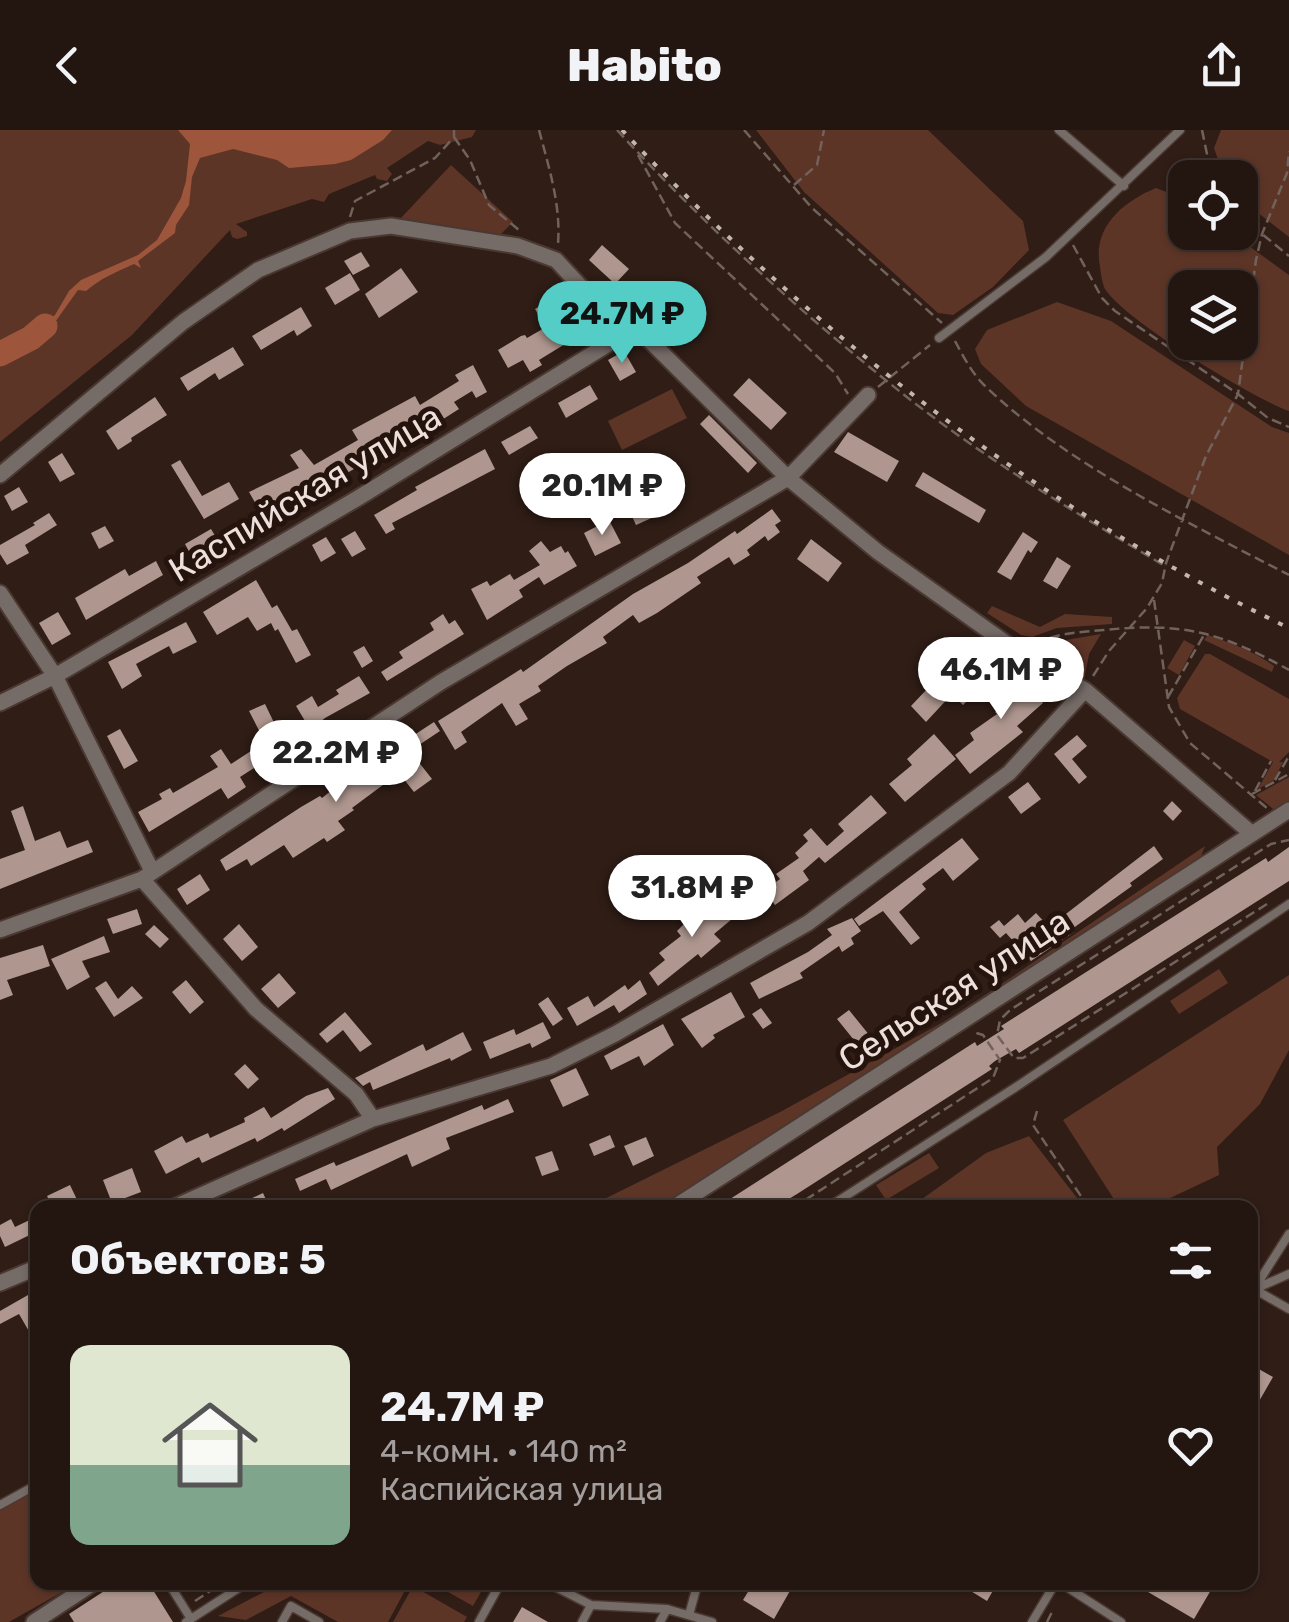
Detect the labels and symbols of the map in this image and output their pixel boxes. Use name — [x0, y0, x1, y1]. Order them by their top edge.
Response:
pin: 24.7M ₽ — [530, 281, 714, 366]
street label: Каспийская улица — [161, 395, 449, 591]
pin: 20.1M ₽ — [510, 453, 694, 538]
pin: 46.1M ₽ — [909, 637, 1093, 722]
pin: 22.2M ₽ — [244, 720, 428, 805]
pin: 31.8M ₽ — [600, 855, 784, 940]
street label: Сельская улица — [831, 900, 1077, 1080]

